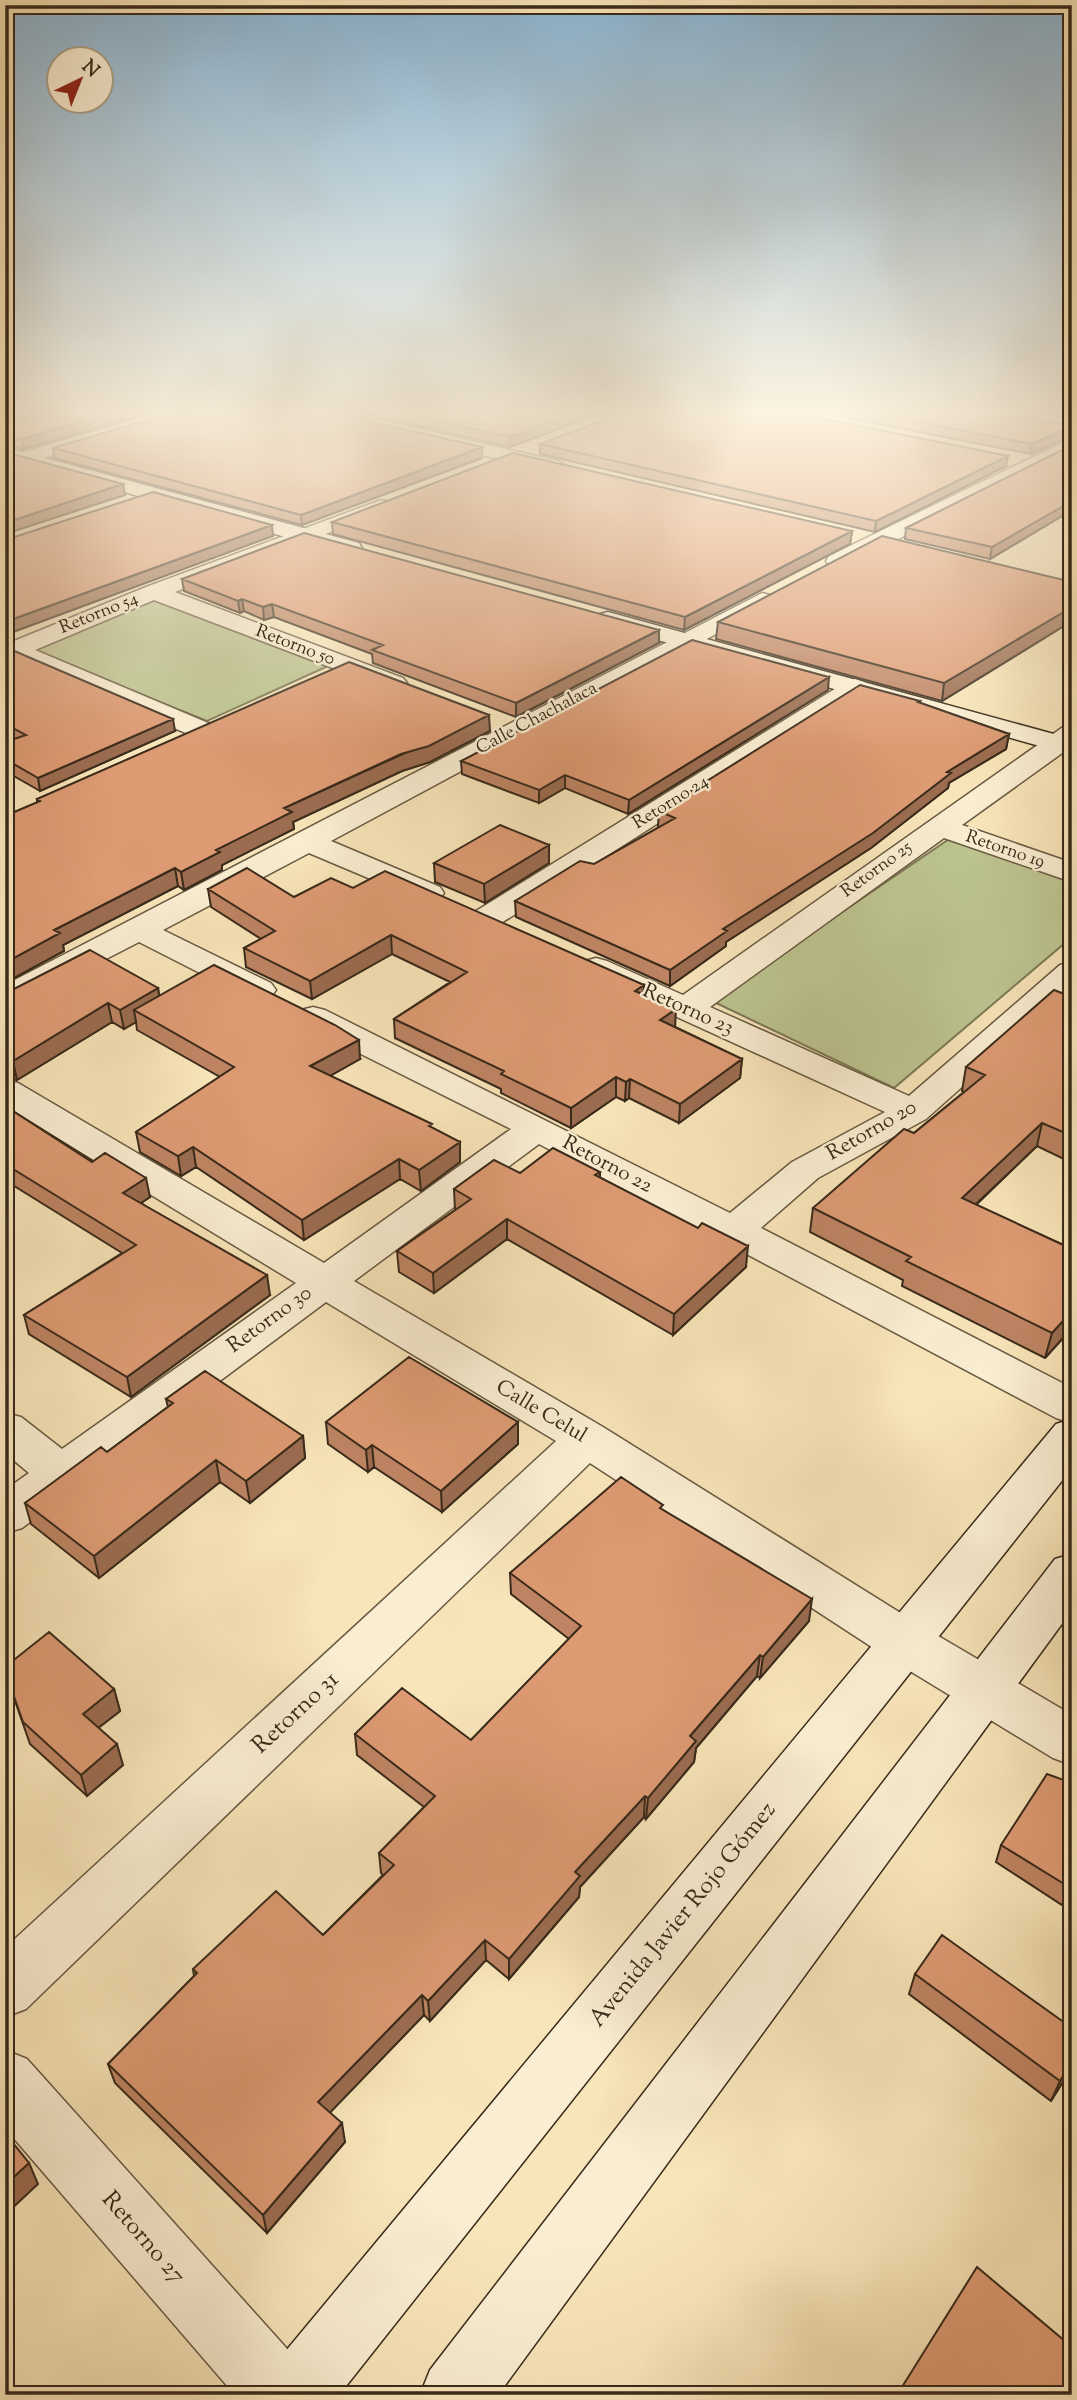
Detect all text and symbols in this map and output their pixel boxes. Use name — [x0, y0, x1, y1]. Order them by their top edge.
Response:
north arrow — [46, 46, 116, 116]
text: N — [75, 54, 105, 84]
street label: Retorno 54 — [56, 586, 142, 642]
street label: Retorno 50 — [251, 619, 339, 673]
street label: Calle Chachalaca — [472, 676, 602, 762]
street label: Retorno 24 — [628, 769, 714, 837]
street label: Retorno 19 — [962, 824, 1048, 876]
street label: Retorno 25 — [836, 835, 918, 905]
street label: Retorno 23 — [638, 977, 738, 1043]
street label: Retorno 20 — [821, 1093, 923, 1169]
street label: Retorno 22 — [556, 1129, 658, 1201]
street label: Retorno 30 — [221, 1279, 319, 1361]
street label: Calle Celul — [490, 1373, 592, 1451]
street label: Retorno 31 — [245, 1664, 347, 1762]
street label: Avenida Javier Rojo Gómez — [581, 1795, 785, 2035]
street label: Retorno 27 — [93, 2184, 193, 2292]

